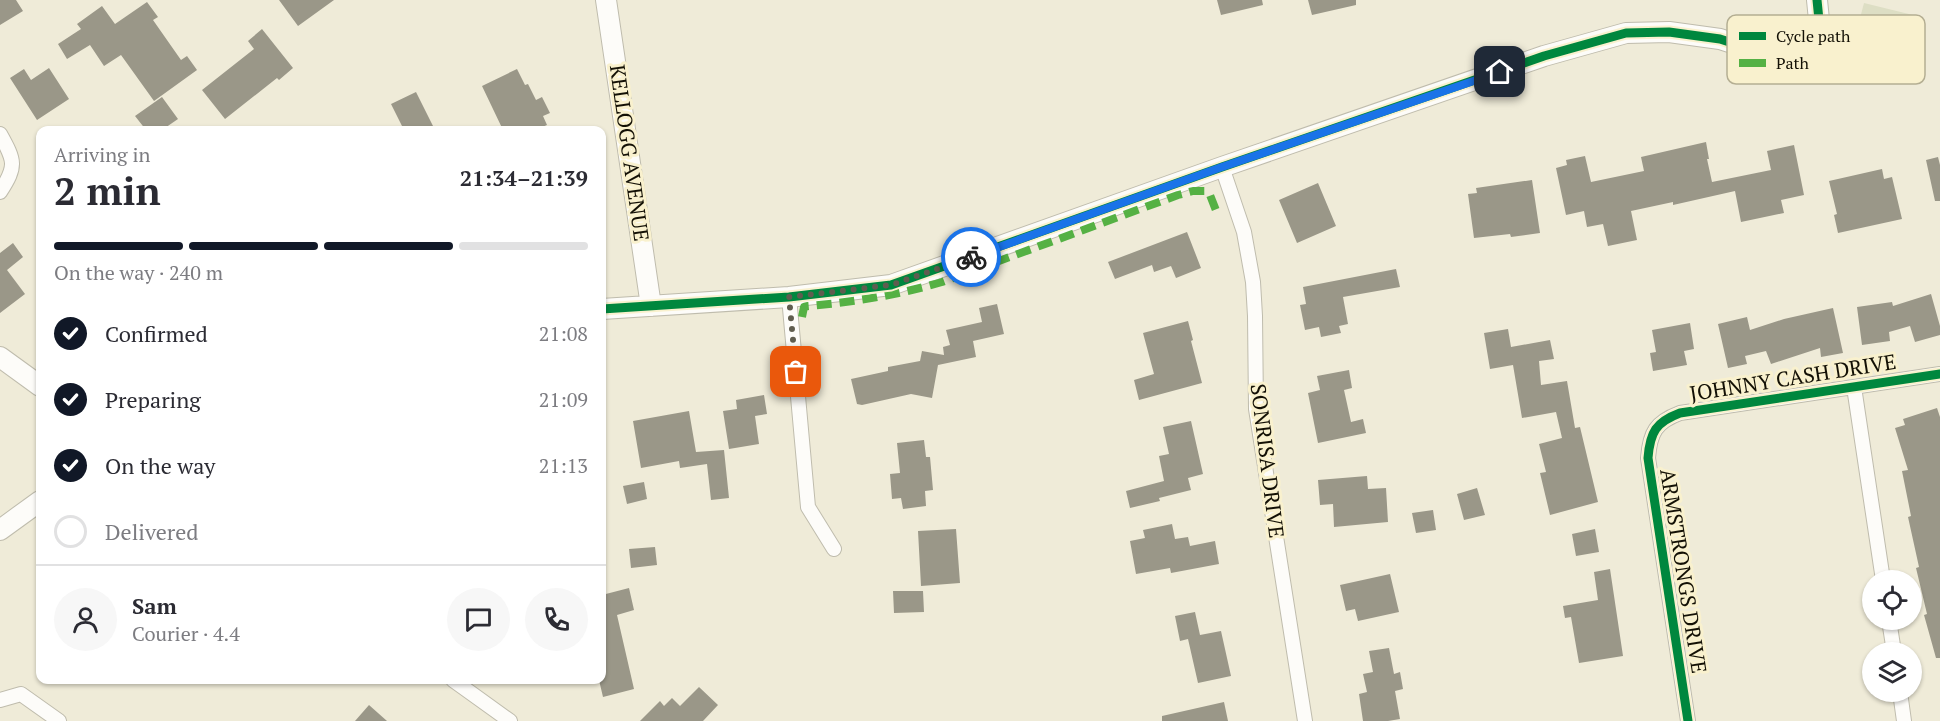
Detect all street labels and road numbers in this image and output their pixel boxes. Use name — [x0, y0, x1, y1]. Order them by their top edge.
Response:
street label: KELLOGG AVENUE — [604, 63, 656, 243]
street label: JOHNNY CASH DRIVE — [1688, 347, 1898, 407]
street label: SONRISA DRIVE — [1245, 382, 1291, 540]
street label: ARMSTRONGS DRIVE — [1654, 466, 1714, 675]

